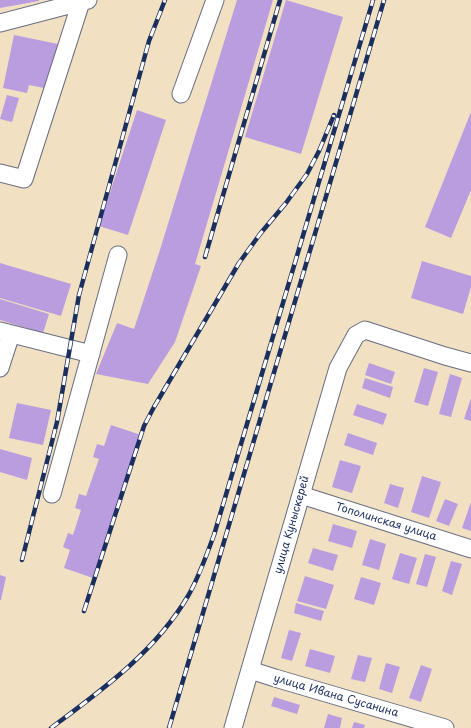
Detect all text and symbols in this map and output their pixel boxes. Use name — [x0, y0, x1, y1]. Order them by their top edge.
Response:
street label: улица Куныскерей — [272, 474, 312, 576]
street label: Тополинская улица — [334, 500, 438, 544]
street label: улица Ивана Сусанина — [272, 672, 400, 720]

